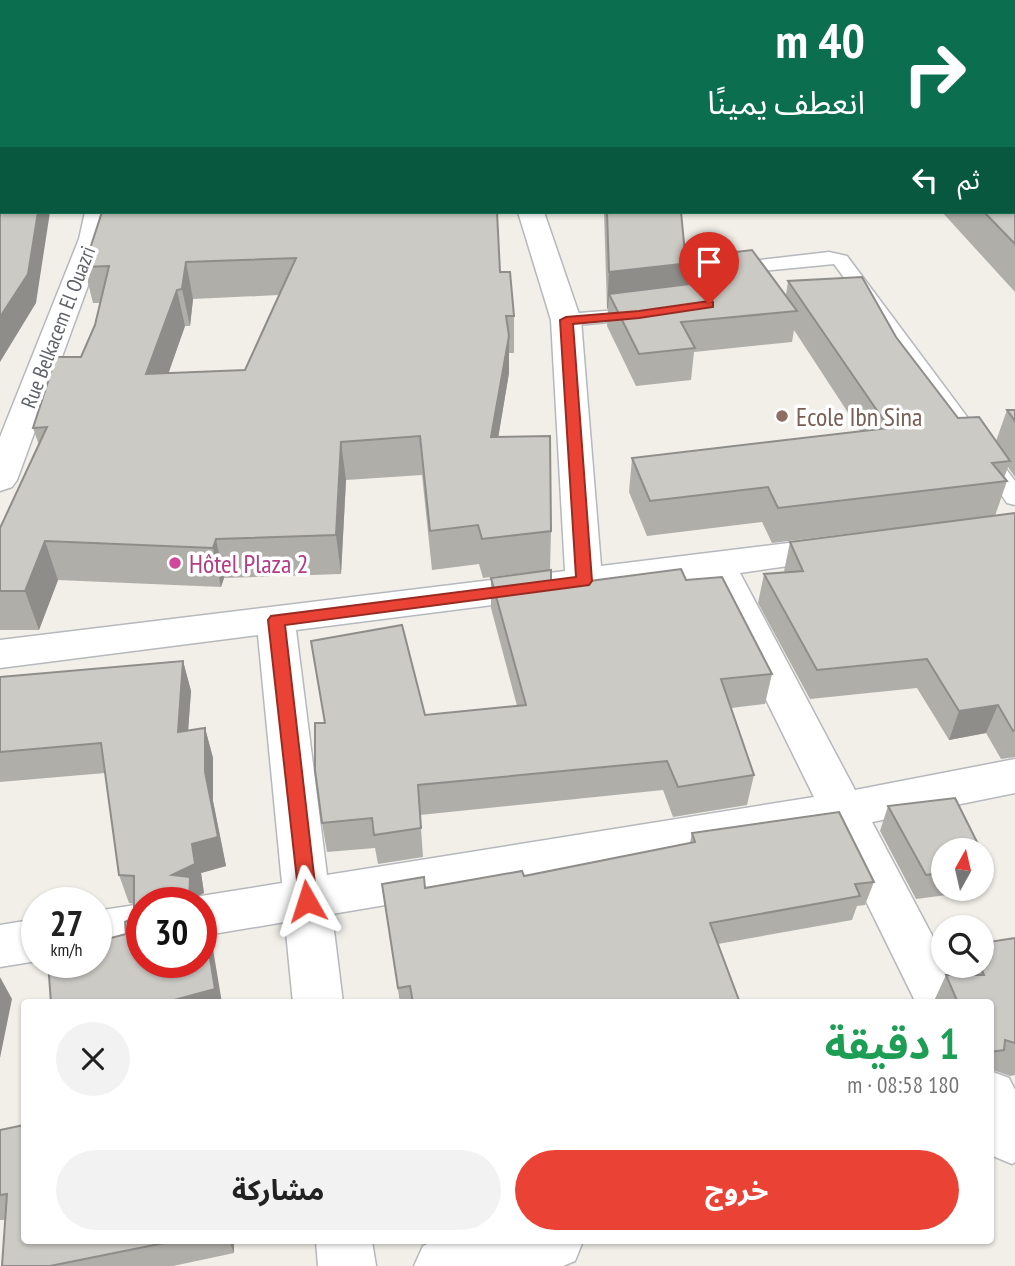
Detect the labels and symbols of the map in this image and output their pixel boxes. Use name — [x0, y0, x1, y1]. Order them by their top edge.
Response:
pin — [679, 232, 739, 304]
street label: Rue Belkacem El Ouazri — [15, 242, 101, 412]
place label: Ecole Ibn Sina — [796, 400, 922, 433]
marker: Ecole Ibn Sina — [774, 408, 790, 424]
place label: Hôtel Plaza 2 — [189, 547, 309, 580]
marker: Hôtel Plaza 2 — [167, 555, 183, 571]
north arrow — [931, 838, 994, 901]
position arrow — [270, 864, 344, 938]
speed limit sign: 30 — [126, 887, 217, 978]

